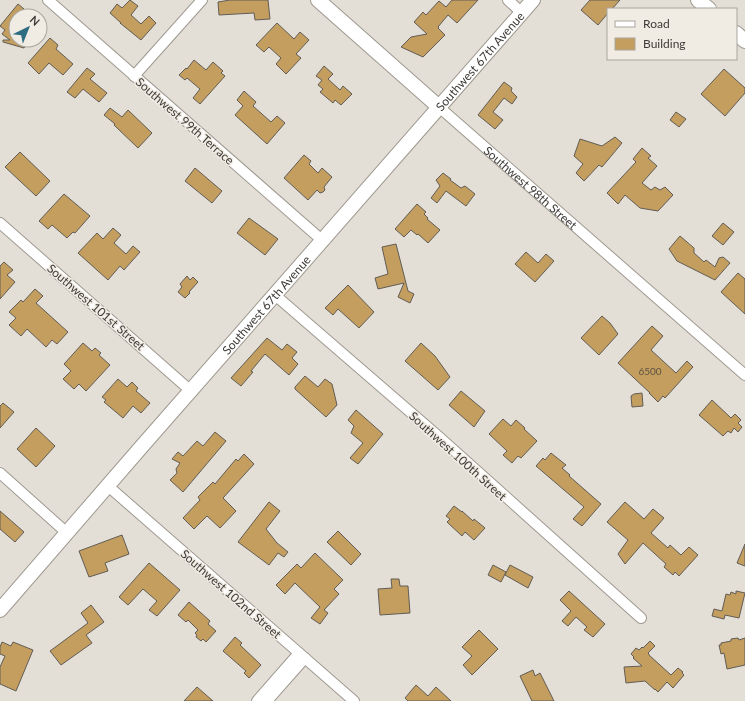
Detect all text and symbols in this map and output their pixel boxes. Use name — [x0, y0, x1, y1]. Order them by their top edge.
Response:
north arrow — [8, 8, 48, 48]
street label: Southwest 67th Avenue — [432, 8, 527, 114]
legend — [607, 8, 737, 60]
text: N — [28, 13, 43, 28]
text: Road — [643, 16, 670, 31]
text: Building — [643, 36, 686, 51]
street label: Southwest 99th Terrace — [133, 74, 237, 168]
street label: Southwest 98th Street — [481, 143, 581, 233]
street label: Southwest 67th Avenue — [219, 252, 313, 357]
street label: Southwest 101st Street — [44, 261, 148, 354]
house number: 6500 — [638, 365, 662, 377]
street label: Southwest 100th Street — [406, 408, 510, 504]
street label: Southwest 102nd Street — [178, 546, 285, 642]

